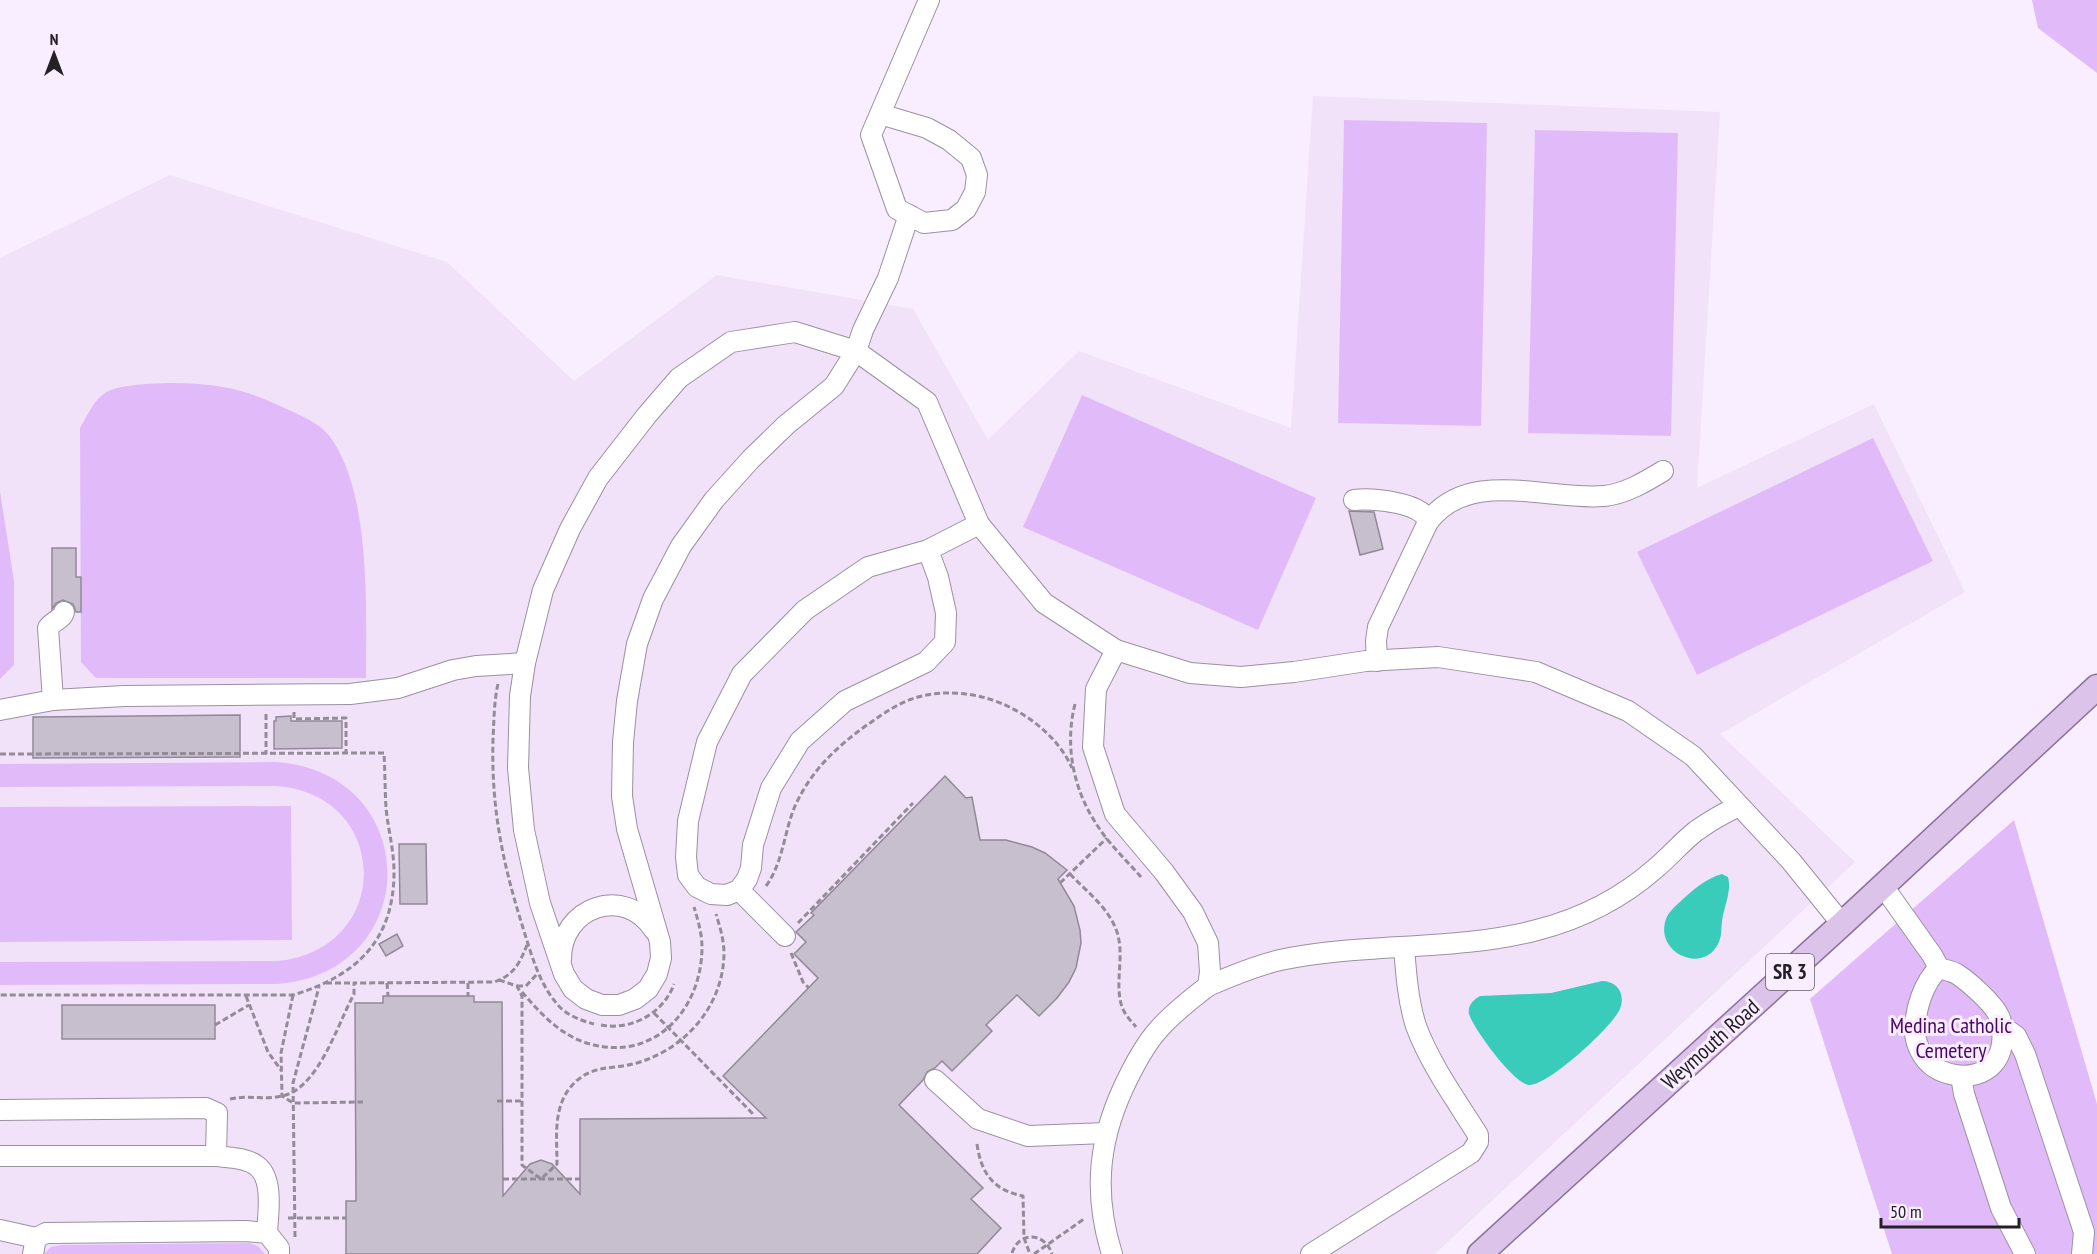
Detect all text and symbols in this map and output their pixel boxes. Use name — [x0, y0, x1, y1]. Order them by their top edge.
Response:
north arrow — [24, 24, 84, 84]
text: N — [50, 29, 58, 49]
road number: SR 3 — [1766, 954, 1814, 990]
street label: Weymouth Road — [1655, 993, 1765, 1095]
park label: Medina Catholic Cemetery — [1890, 1011, 2012, 1064]
scale bar — [1881, 1191, 2019, 1229]
text: 50 m — [1890, 1200, 1922, 1223]

